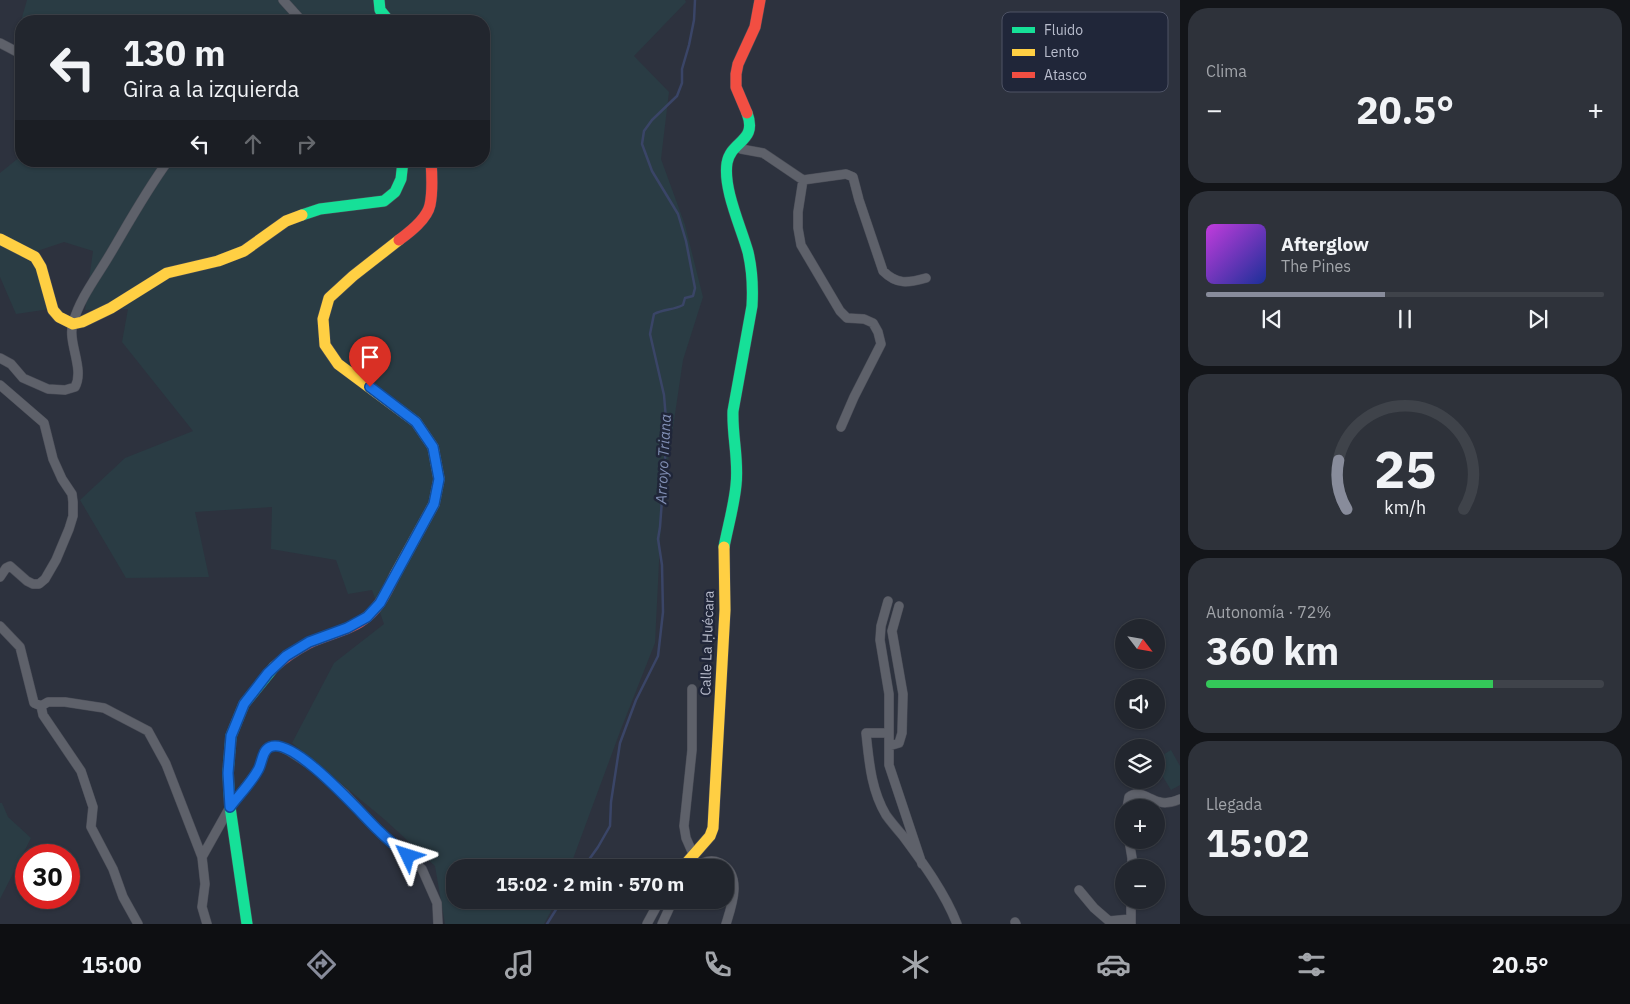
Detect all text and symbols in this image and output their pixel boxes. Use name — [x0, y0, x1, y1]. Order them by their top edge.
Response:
legend — [1002, 12, 1168, 92]
text: Fluido — [1044, 21, 1083, 39]
text: 130 m — [123, 30, 226, 76]
icon: left — [40, 35, 105, 100]
text: Lento — [1044, 43, 1079, 61]
text: Clima — [1206, 61, 1247, 81]
text: Atasco — [1044, 66, 1087, 84]
text: Gira a la izquierda — [123, 74, 299, 103]
text: 20.5° — [1356, 85, 1454, 134]
text: − — [1206, 91, 1223, 128]
text: + — [1587, 91, 1604, 128]
icon: left — [186, 130, 214, 158]
icon: ahead — [239, 130, 267, 158]
icon: right — [292, 130, 320, 158]
text: Afterglow — [1281, 232, 1369, 256]
text: The Pines — [1281, 256, 1351, 276]
icon: previous — [1258, 305, 1286, 333]
icon: pause — [1391, 305, 1419, 333]
icon: next — [1524, 305, 1552, 333]
pin — [349, 336, 391, 387]
icon: arrive — [356, 343, 384, 371]
water label: Arroyo Triana — [651, 413, 675, 505]
text: 25 — [1374, 435, 1436, 502]
text: km/h — [1384, 496, 1426, 519]
street label: Calle La Ḥuécara — [696, 590, 718, 696]
text: Autonomía · 72% — [1206, 602, 1331, 622]
north arrow — [1115, 619, 1165, 669]
map controls — [1115, 619, 1165, 909]
text: 360 km — [1206, 626, 1339, 675]
button: sound — [1115, 679, 1165, 729]
button: layers — [1115, 739, 1165, 789]
text: Llegada — [1206, 794, 1262, 814]
button: + — [1115, 799, 1165, 849]
text: 15:02 — [1206, 818, 1310, 867]
position arrow — [381, 829, 433, 881]
speed limit sign: 30 — [15, 844, 80, 909]
button: − — [1115, 859, 1165, 909]
text: 15:02 · 2 min · 570 m — [496, 872, 684, 896]
icon: directions — [304, 947, 339, 982]
icon: music — [502, 947, 537, 982]
icon: phone — [700, 947, 735, 982]
icon: climate — [898, 947, 933, 982]
icon: car — [1096, 947, 1131, 982]
icon: filters — [1294, 947, 1329, 982]
text: 15:00 — [81, 950, 142, 979]
text: 20.5° — [1492, 950, 1549, 979]

